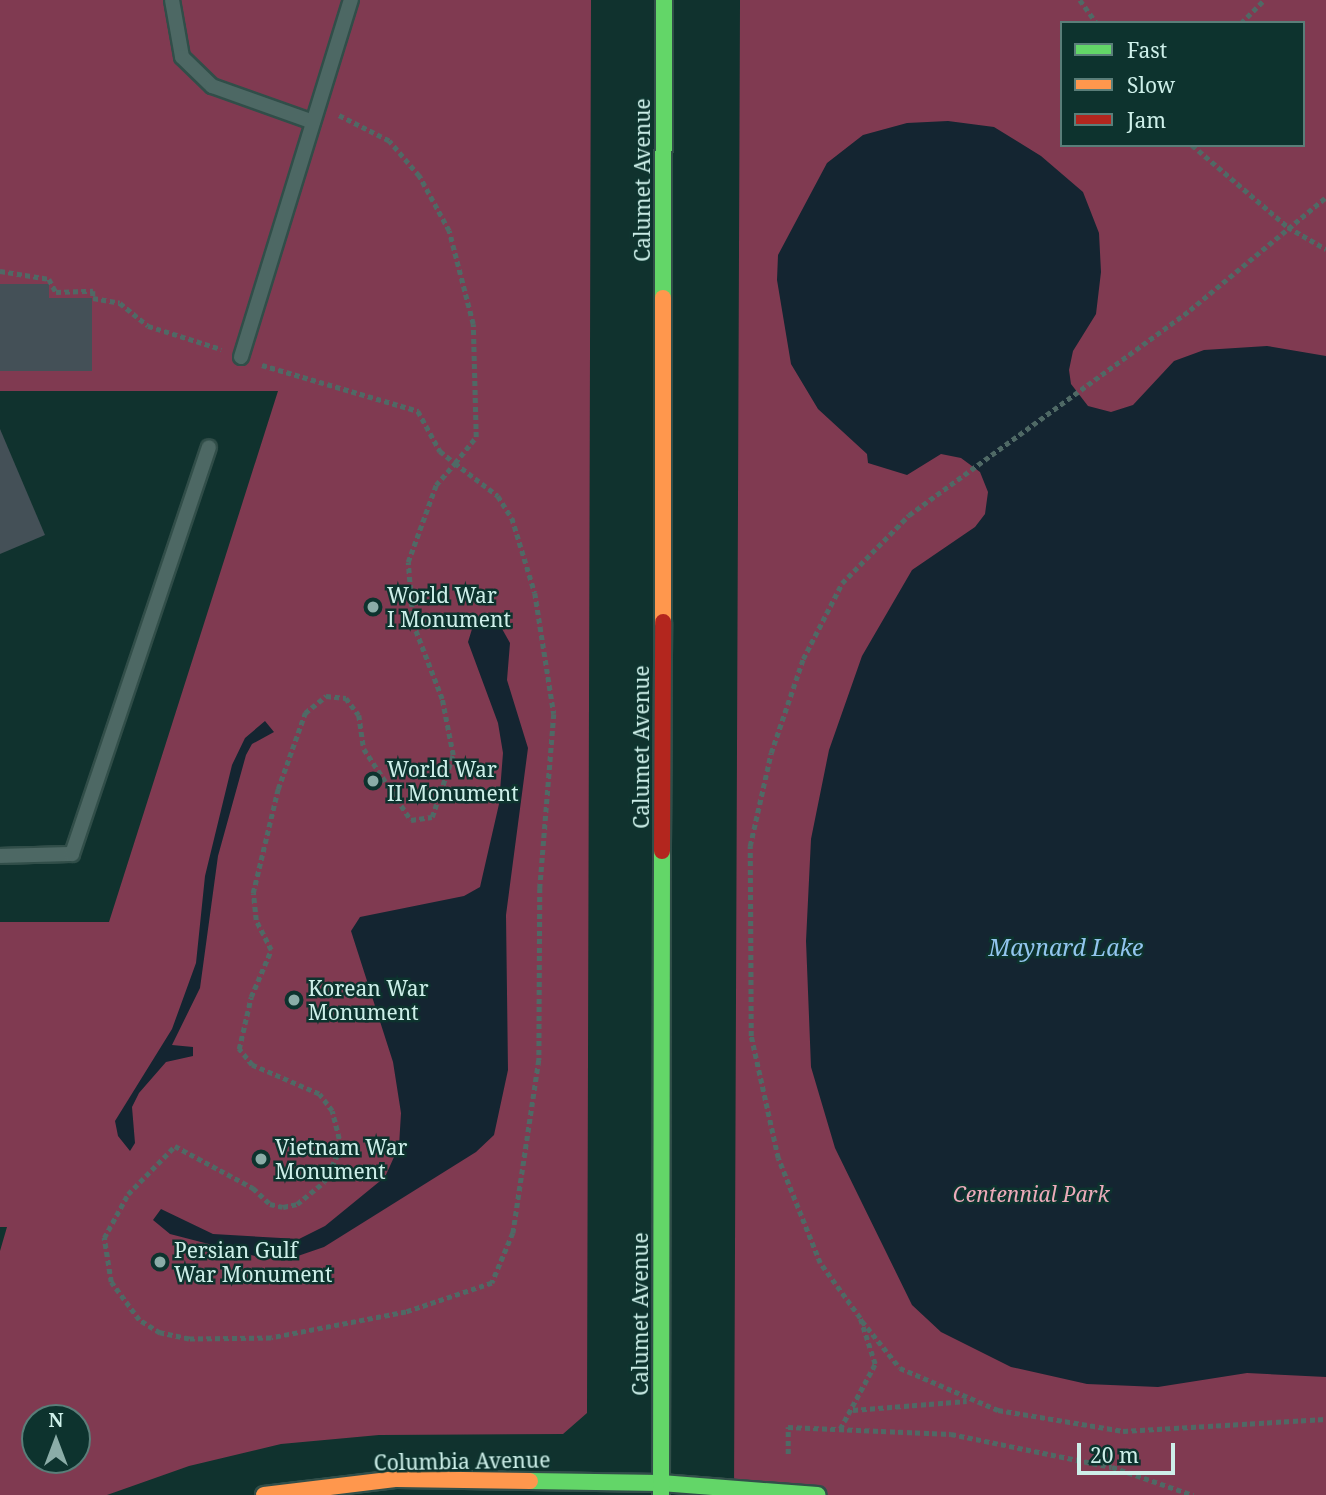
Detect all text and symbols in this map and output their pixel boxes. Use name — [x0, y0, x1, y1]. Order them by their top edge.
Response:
legend — [1060, 21, 1305, 147]
text: Fast — [1127, 36, 1167, 64]
text: Slow — [1127, 71, 1175, 99]
street label: Calumet Avenue — [629, 98, 655, 262]
text: Jam — [1127, 106, 1166, 134]
place label: World War I Monument — [387, 582, 511, 632]
marker: World War I Monument — [365, 599, 381, 615]
street label: Calumet Avenue — [628, 665, 654, 829]
place label: World War II Monument — [387, 756, 519, 806]
marker: World War II Monument — [365, 773, 381, 789]
water label: Maynard Lake — [989, 933, 1143, 961]
place label: Korean War Monument — [308, 975, 429, 1025]
marker: Korean War Monument — [286, 992, 302, 1008]
place label: Vietnam War Monument — [275, 1134, 407, 1184]
marker: Vietnam War Monument — [253, 1151, 269, 1167]
park label: Centennial Park — [953, 1181, 1109, 1207]
street label: Calumet Avenue — [627, 1232, 653, 1396]
place label: Persian Gulf War Monument — [174, 1237, 332, 1287]
marker: Persian Gulf War Monument — [152, 1254, 168, 1270]
north arrow — [21, 1404, 91, 1474]
text: N — [49, 1407, 63, 1433]
scale bar — [1081, 1428, 1179, 1472]
text: 20 m — [1090, 1441, 1139, 1469]
street label: Columbia Avenue — [373, 1447, 551, 1475]

